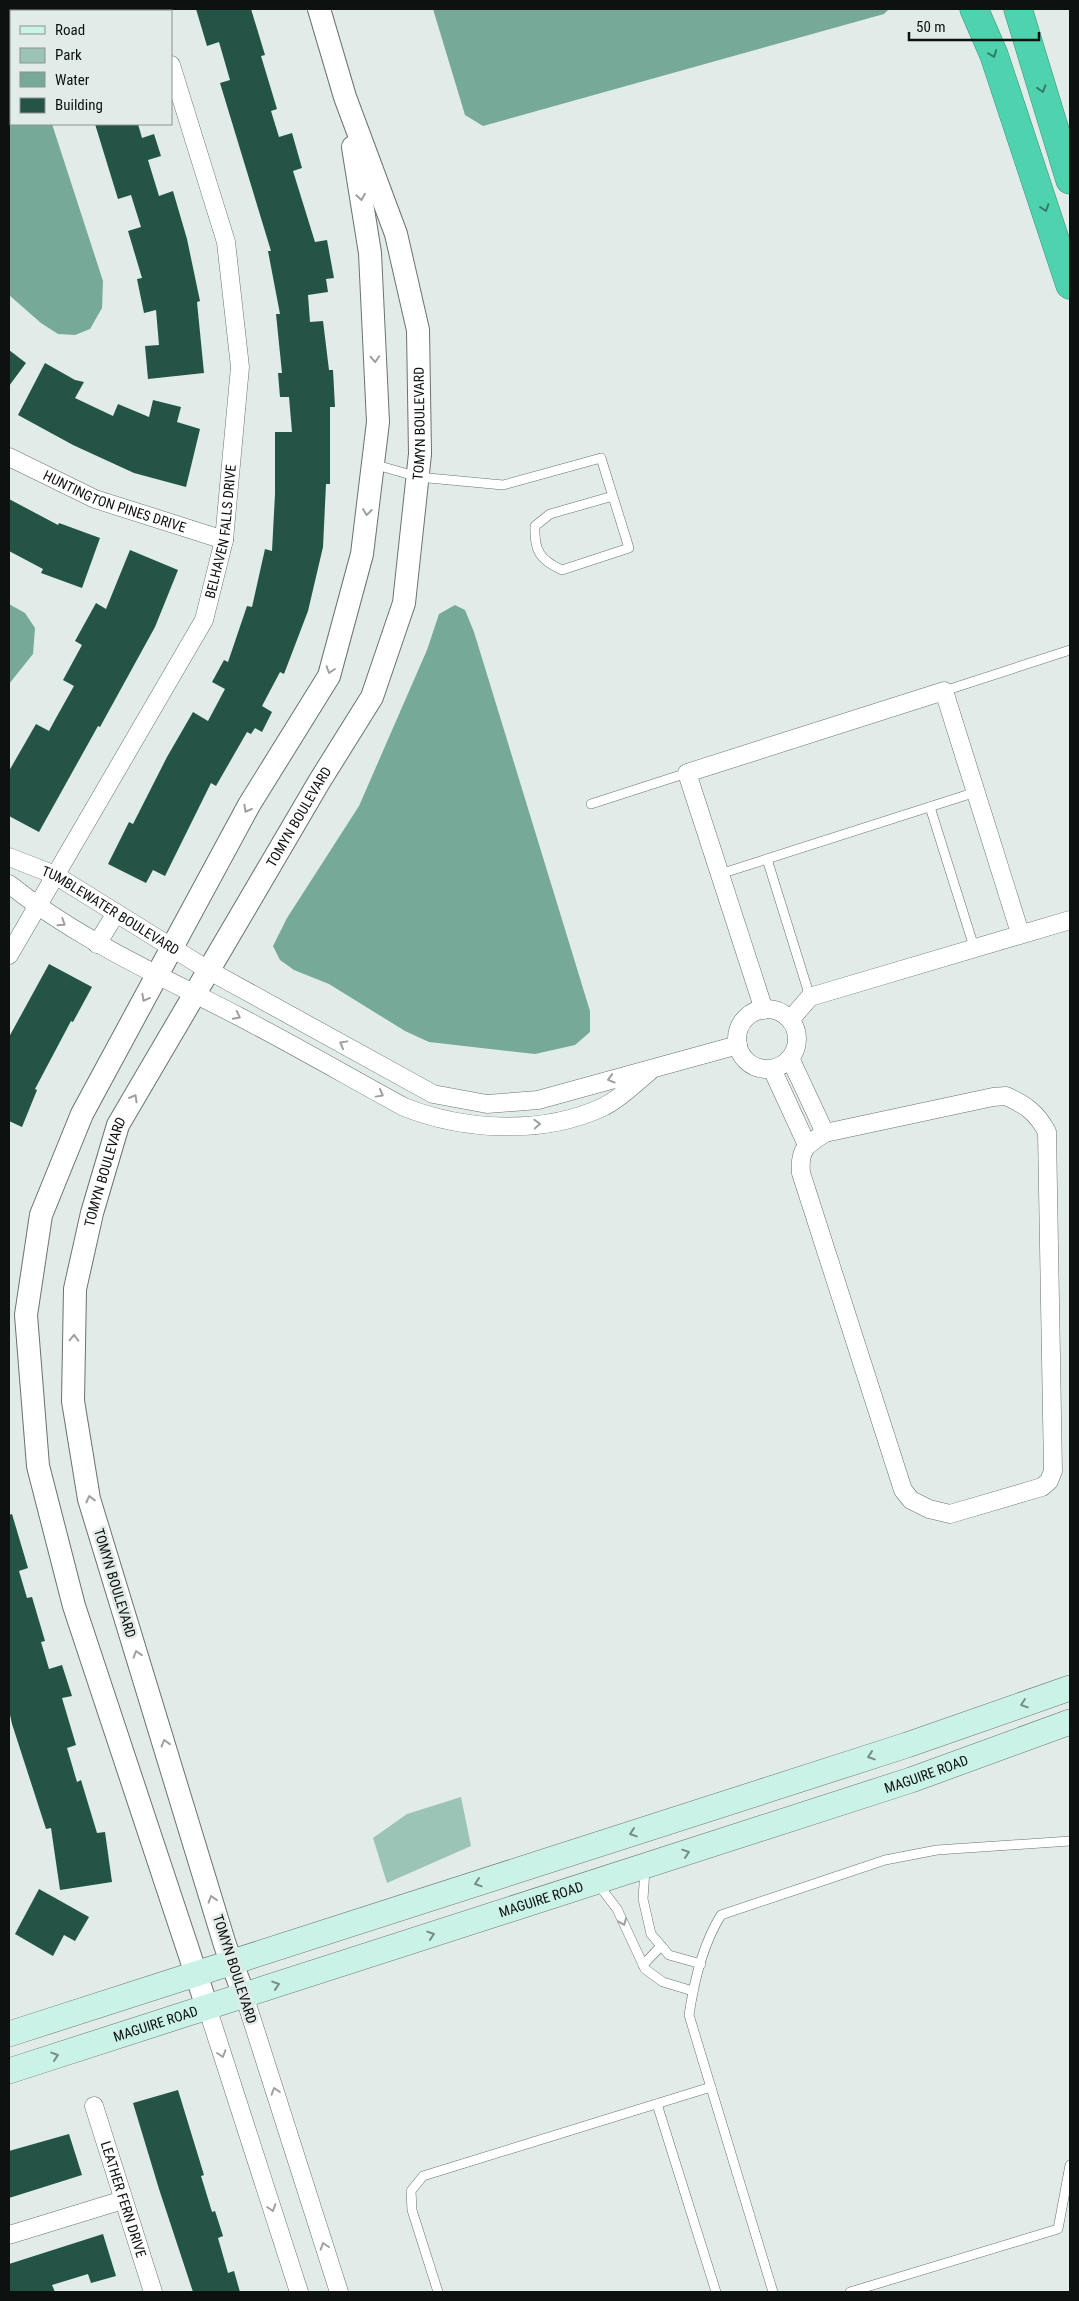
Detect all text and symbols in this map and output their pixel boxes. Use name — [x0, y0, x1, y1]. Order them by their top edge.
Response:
legend — [10, 10, 172, 125]
scale bar — [909, 10, 1039, 42]
text: 50 m — [916, 18, 946, 36]
text: Road — [55, 21, 85, 39]
text: Park — [55, 46, 82, 64]
one-way arrow — [987, 49, 997, 58]
text: Water — [55, 71, 90, 89]
one-way arrow — [1037, 84, 1047, 92]
text: Building — [55, 96, 103, 114]
one-way arrow — [355, 192, 365, 201]
one-way arrow — [1039, 203, 1049, 212]
one-way arrow — [370, 355, 381, 363]
street label: TOMYN BOULEVARD — [409, 367, 428, 481]
street label: BELHAVEN FALLS DRIVE — [202, 464, 239, 600]
street label: HUNTINGTON PINES DRIVE — [41, 467, 188, 535]
one-way arrow — [362, 508, 373, 516]
one-way arrow — [326, 665, 336, 674]
street label: TOMYN BOULEVARD — [263, 764, 335, 870]
one-way arrow — [243, 804, 253, 813]
street label: TUMBLEWATER BOULEVARD — [40, 863, 182, 958]
one-way arrow — [57, 917, 66, 926]
one-way arrow — [141, 993, 151, 1002]
one-way arrow — [232, 1010, 241, 1020]
one-way arrow — [339, 1040, 348, 1050]
one-way arrow — [607, 1073, 616, 1083]
one-way arrow — [375, 1088, 384, 1098]
one-way arrow — [127, 1094, 137, 1103]
street label: TOMYN BOULEVARD — [81, 1114, 129, 1228]
one-way arrow — [533, 1119, 541, 1130]
one-way arrow — [69, 1334, 79, 1342]
one-way arrow — [85, 1494, 96, 1503]
street label: TOMYN BOULEVARD — [91, 1526, 139, 1640]
one-way arrow — [133, 1651, 143, 1659]
one-way arrow — [1020, 1698, 1029, 1708]
one-way arrow — [160, 1739, 170, 1748]
one-way arrow — [867, 1751, 875, 1761]
street label: MAGUIRE ROAD — [882, 1752, 970, 1796]
one-way arrow — [629, 1827, 637, 1837]
one-way arrow — [681, 1849, 689, 1859]
one-way arrow — [474, 1877, 482, 1887]
street label: MAGUIRE ROAD — [497, 1878, 585, 1920]
one-way arrow — [207, 1895, 217, 1903]
street label: TOMYN BOULEVARD — [210, 1913, 260, 2025]
one-way arrow — [617, 1917, 627, 1926]
one-way arrow — [426, 1931, 435, 1941]
one-way arrow — [272, 1981, 280, 1991]
street label: MAGUIRE ROAD — [111, 2003, 200, 2045]
one-way arrow — [216, 2049, 226, 2057]
one-way arrow — [50, 2052, 59, 2062]
one-way arrow — [270, 2087, 280, 2096]
street label: LEATHER FERN DRIVE — [98, 2139, 150, 2260]
one-way arrow — [266, 2204, 276, 2212]
one-way arrow — [320, 2242, 330, 2250]

